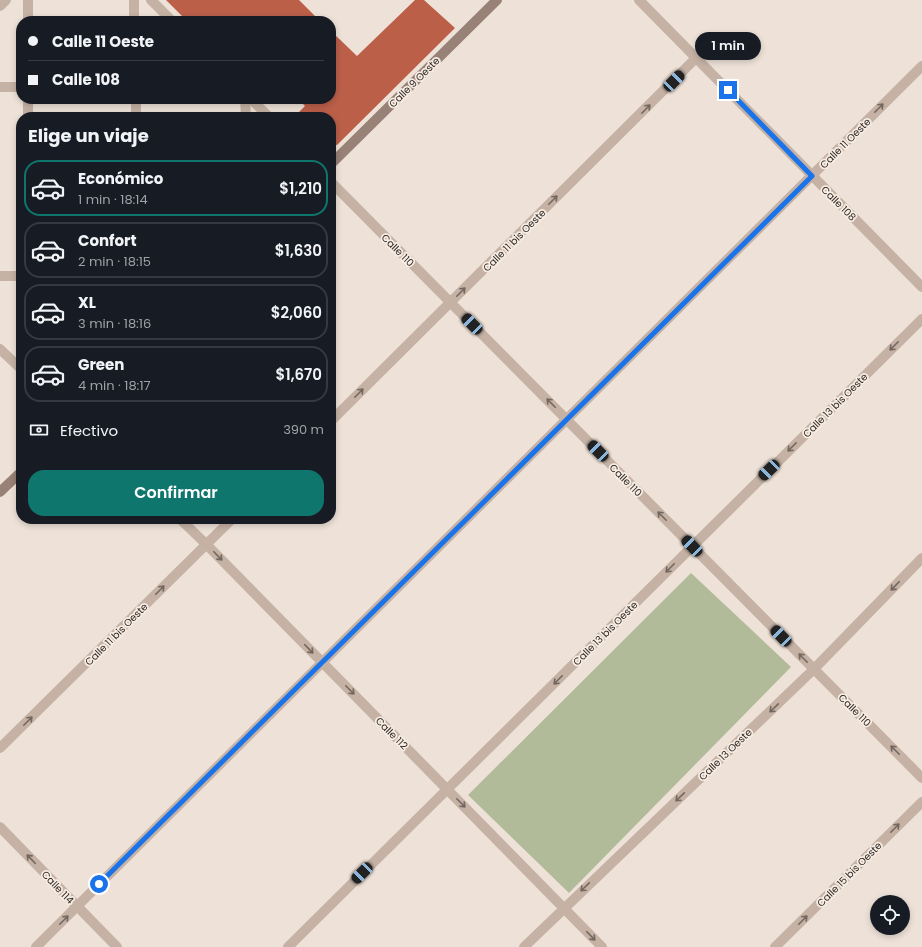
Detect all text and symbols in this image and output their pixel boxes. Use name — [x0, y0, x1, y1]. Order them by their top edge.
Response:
text: Calle 11 Oeste — [52, 31, 154, 52]
callout: 1 min — [695, 32, 761, 60]
text: 1 min — [711, 36, 745, 55]
street label: Calle 9 Oeste — [386, 54, 443, 111]
car — [661, 68, 687, 94]
text: Calle 108 — [52, 69, 120, 90]
route end — [719, 81, 737, 99]
one-way arrow — [641, 104, 651, 114]
one-way arrow — [874, 104, 884, 113]
street label: Calle 11 Oeste — [817, 115, 874, 172]
text: Elige un viaje — [28, 123, 149, 148]
text: Económico — [78, 168, 163, 189]
icon: car — [30, 170, 66, 206]
text: $1,210 — [279, 178, 322, 199]
street label: Calle 108 — [818, 182, 860, 224]
text: 1 min · 18:14 — [78, 190, 148, 209]
one-way arrow — [548, 195, 558, 205]
street label: Calle 11 bis Oeste — [480, 206, 549, 275]
text: Confort — [78, 230, 137, 251]
street label: Calle 110 — [378, 231, 417, 270]
icon: car — [30, 232, 66, 268]
text: $1,630 — [275, 240, 322, 261]
text: 2 min · 18:15 — [78, 252, 151, 271]
one-way arrow — [456, 287, 466, 297]
text: XL — [78, 292, 96, 313]
icon: car — [30, 294, 66, 330]
text: $2,060 — [271, 302, 322, 323]
car — [459, 311, 485, 337]
text: 3 min · 18:16 — [78, 314, 151, 333]
one-way arrow — [889, 341, 899, 351]
text: Green — [78, 354, 124, 375]
icon: car — [30, 356, 66, 392]
text: $1,670 — [275, 364, 322, 385]
street label: Calle 13 bis Oeste — [800, 370, 871, 441]
text: 4 min · 18:17 — [78, 376, 151, 395]
one-way arrow — [354, 388, 364, 398]
one-way arrow — [546, 399, 556, 408]
icon: cash — [28, 419, 50, 441]
text: Efectivo — [60, 420, 118, 441]
text: 390 m — [283, 420, 324, 439]
car — [585, 438, 611, 464]
one-way arrow — [787, 442, 797, 452]
car — [756, 457, 782, 483]
street label: Calle 110 — [606, 461, 645, 500]
button: Confirmar — [28, 470, 324, 516]
one-way arrow — [657, 511, 667, 521]
car — [679, 533, 705, 559]
one-way arrow — [213, 551, 223, 561]
one-way arrow — [665, 563, 675, 573]
one-way arrow — [890, 581, 900, 591]
one-way arrow — [155, 585, 165, 595]
street label: Calle 13 bis Oeste — [570, 598, 641, 669]
street label: Calle 11 bis Oeste — [82, 600, 151, 669]
car — [768, 623, 794, 649]
one-way arrow — [304, 644, 314, 654]
one-way arrow — [798, 653, 808, 663]
one-way arrow — [553, 675, 563, 685]
one-way arrow — [345, 685, 355, 695]
street label: Calle 110 — [835, 691, 874, 730]
one-way arrow — [769, 703, 779, 713]
street label: Calle 112 — [372, 714, 411, 753]
one-way arrow — [23, 716, 33, 725]
street label: Calle 13 Oeste — [695, 725, 755, 784]
one-way arrow — [890, 745, 899, 755]
one-way arrow — [674, 793, 685, 802]
one-way arrow — [456, 798, 466, 808]
one-way arrow — [890, 823, 900, 833]
street label: Calle 15 bis Oeste — [813, 838, 885, 910]
one-way arrow — [26, 854, 36, 864]
car — [349, 860, 375, 886]
street label: Calle 114 — [38, 867, 77, 907]
route start — [90, 875, 108, 893]
one-way arrow — [580, 882, 590, 892]
map controls — [870, 895, 910, 935]
button: locate — [870, 895, 910, 935]
one-way arrow — [59, 915, 69, 924]
one-way arrow — [798, 915, 808, 925]
one-way arrow — [586, 931, 596, 941]

